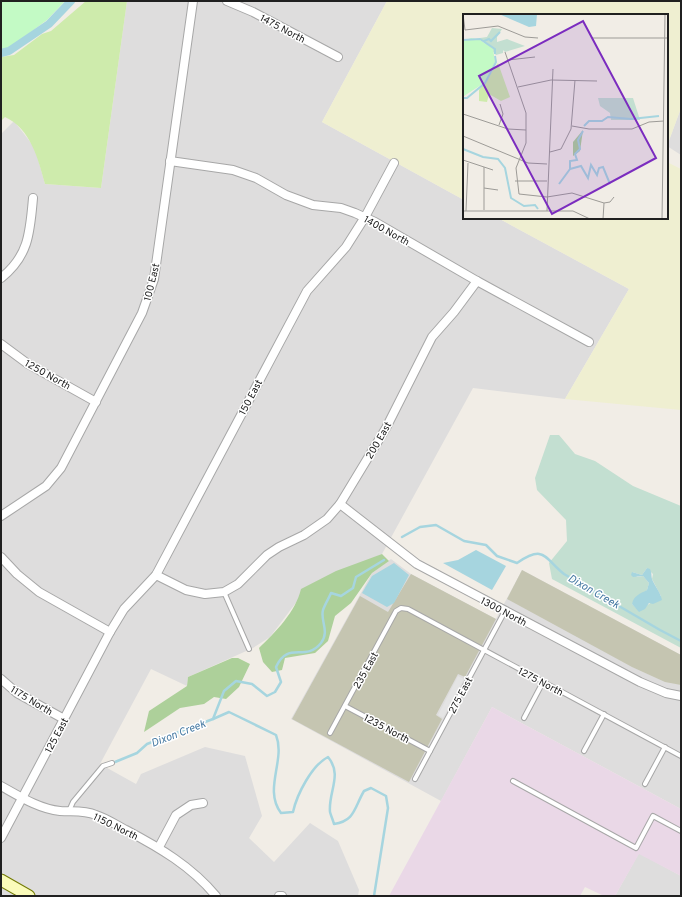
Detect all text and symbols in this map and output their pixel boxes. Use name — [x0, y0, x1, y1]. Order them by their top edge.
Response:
street label: 1475 North — [257, 12, 307, 47]
inset map — [463, 14, 668, 219]
street label: 1400 North — [361, 213, 412, 249]
street label: 100 East — [142, 262, 163, 303]
street label: 1250 North — [22, 357, 73, 393]
street label: 150 East — [237, 378, 266, 418]
street label: 200 East — [363, 420, 395, 462]
water label: Dixon Creek — [565, 572, 622, 612]
street label: 1300 North — [478, 595, 529, 630]
street label: 235 East — [351, 650, 382, 691]
street label: 1275 North — [515, 665, 565, 700]
street label: 275 East — [446, 675, 476, 716]
street label: 1175 North — [8, 684, 55, 719]
street label: 1235 North — [361, 712, 412, 747]
street label: 125 East — [43, 716, 72, 756]
water label: Dixon Creek — [149, 717, 208, 751]
street label: 1150 North — [91, 811, 140, 844]

